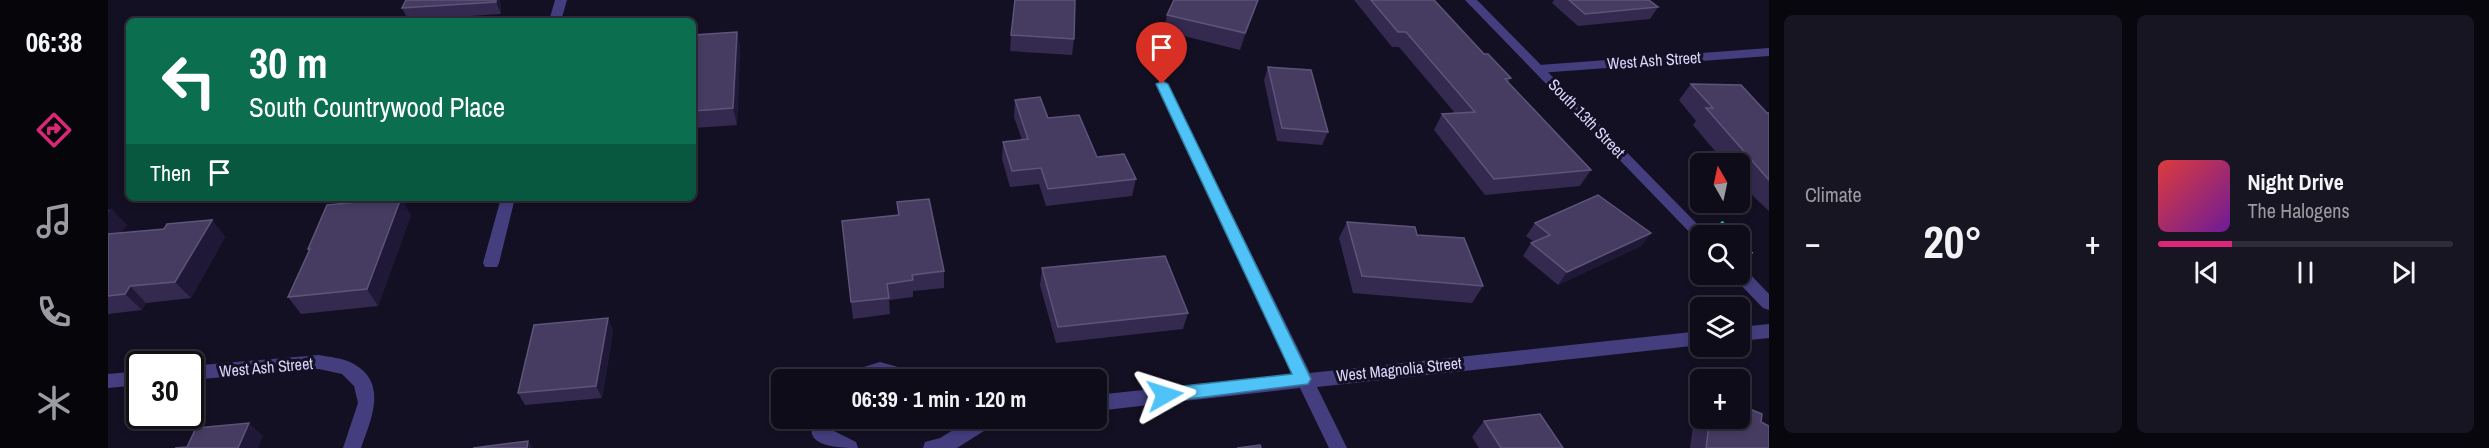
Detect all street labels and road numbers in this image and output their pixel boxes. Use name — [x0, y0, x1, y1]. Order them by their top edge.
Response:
street label: West Ash Street — [1606, 46, 1702, 74]
street label: South 13th Street — [1544, 74, 1631, 163]
street label: West Magnolia Street — [1335, 351, 1463, 387]
street label: West Ash Street — [218, 352, 314, 382]

